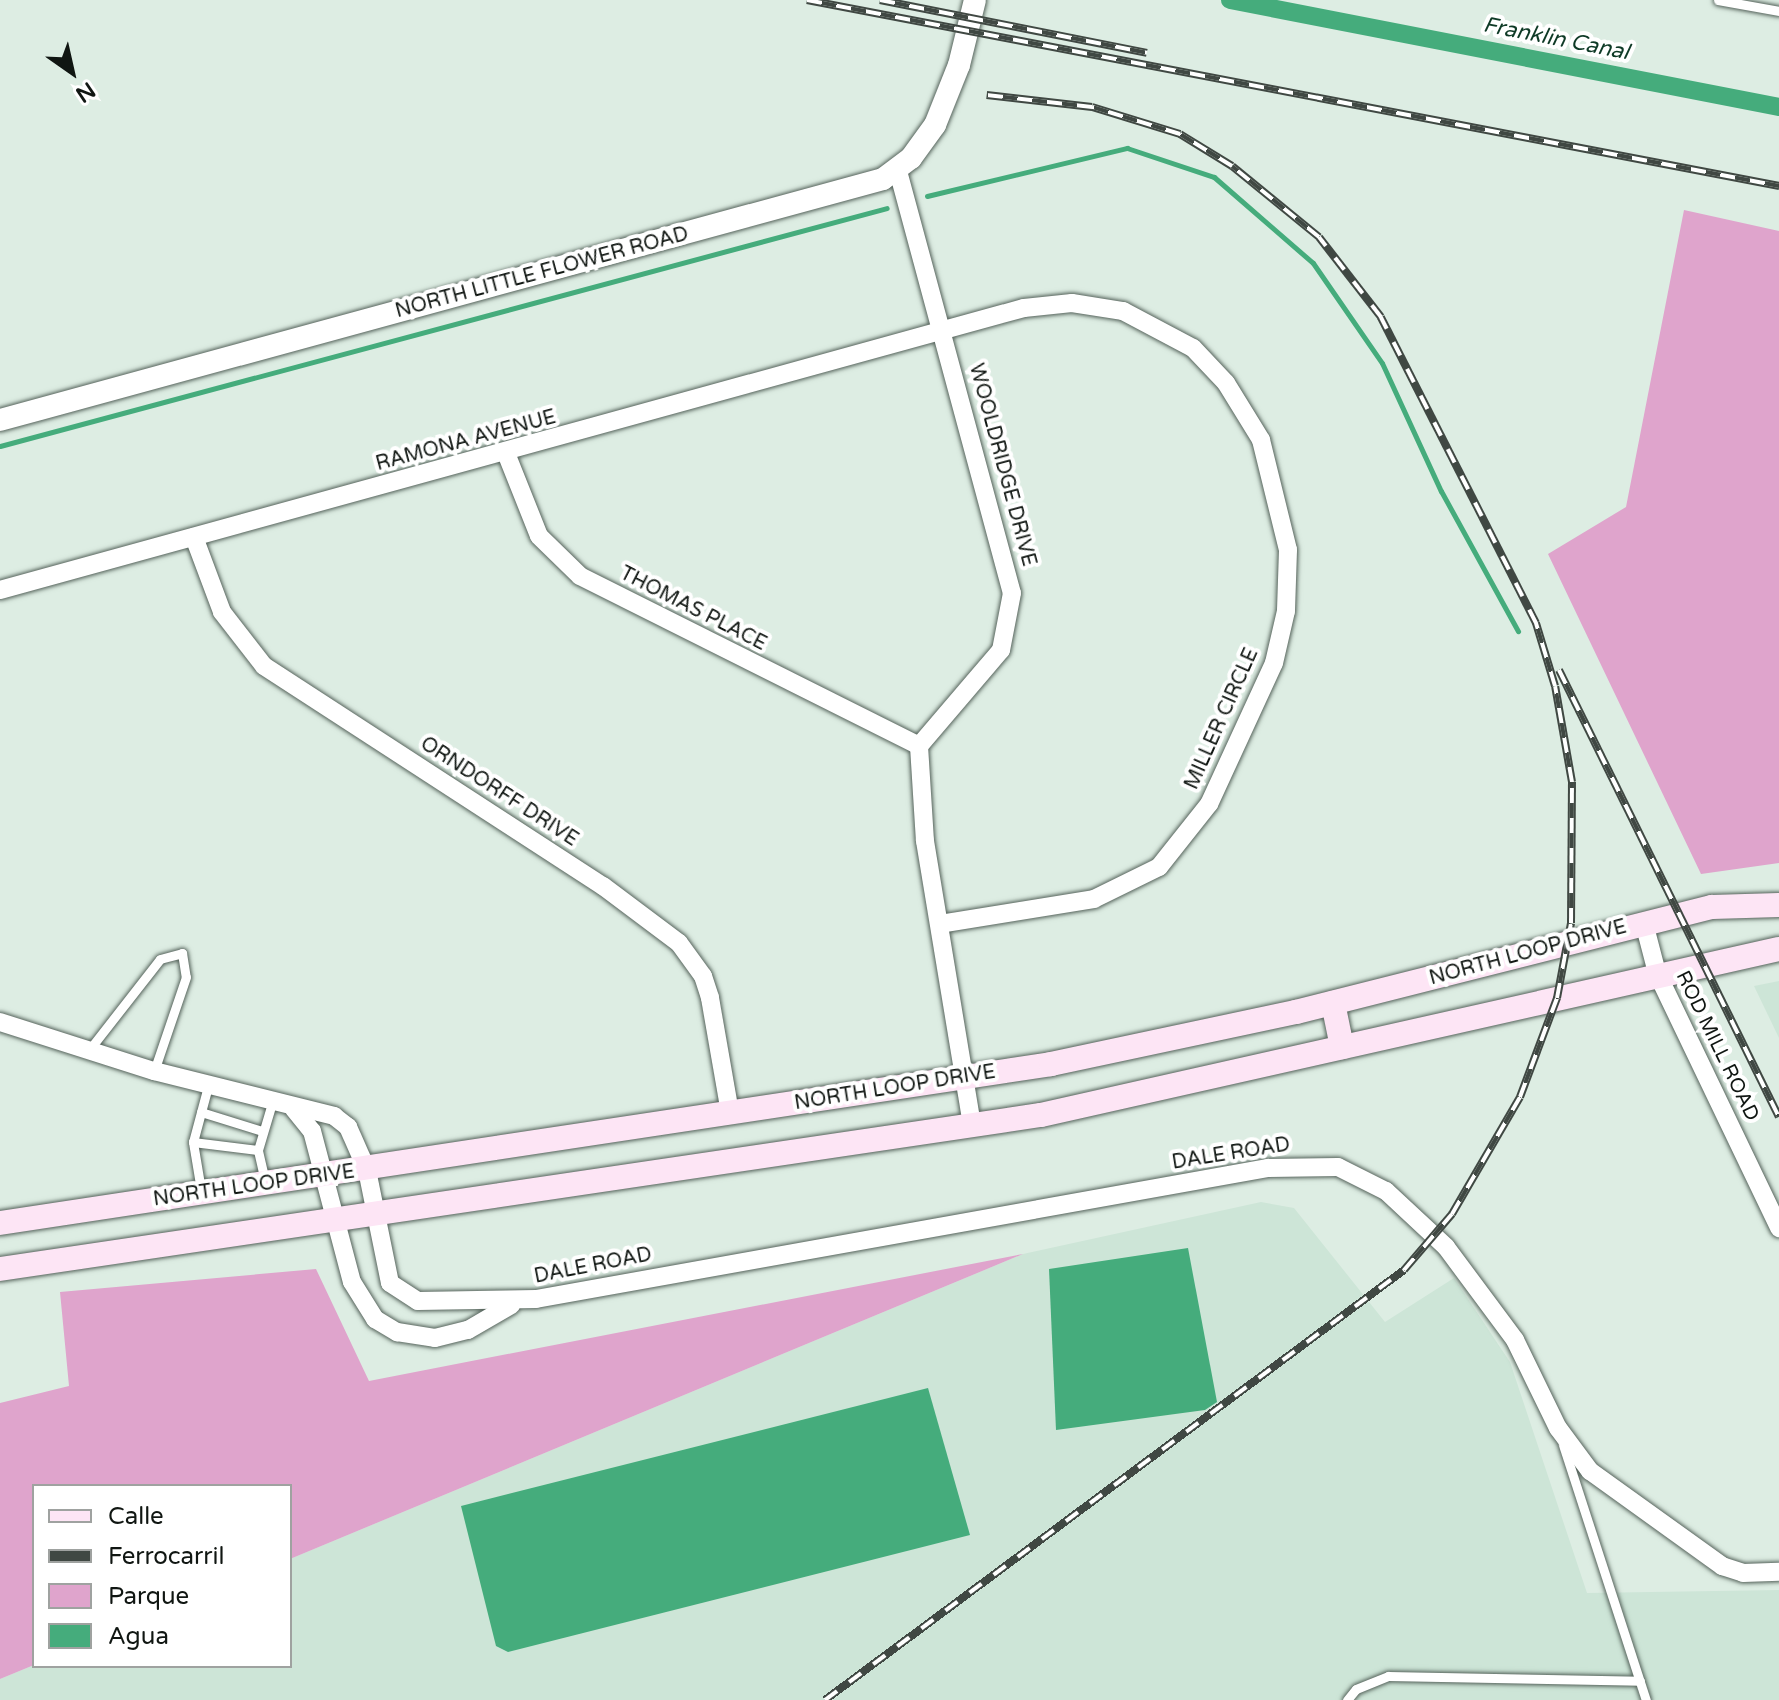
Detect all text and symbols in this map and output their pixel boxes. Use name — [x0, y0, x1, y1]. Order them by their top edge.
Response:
water label: Franklin Canal — [1481, 12, 1631, 66]
north arrow — [32, 32, 112, 112]
text: N — [71, 76, 100, 108]
street label: NORTH LITTLE FLOWER ROAD — [393, 222, 691, 324]
street label: WOOLDRIDGE DRIVE — [963, 361, 1041, 569]
street label: RAMONA AVENUE — [373, 405, 559, 477]
street label: THOMAS PLACE — [616, 562, 770, 656]
street label: MILLER CIRCLE — [1180, 645, 1264, 793]
street label: ORNDORFF DRIVE — [416, 732, 582, 852]
street label: NORTH LOOP DRIVE — [1427, 915, 1629, 991]
street label: ROD MILL ROAD — [1670, 967, 1764, 1125]
street label: NORTH LOOP DRIVE — [793, 1060, 997, 1116]
street label: DALE ROAD — [1170, 1133, 1292, 1175]
street label: NORTH LOOP DRIVE — [152, 1160, 356, 1212]
street label: DALE ROAD — [532, 1243, 654, 1289]
legend — [32, 1484, 292, 1668]
text: Calle — [108, 1502, 164, 1531]
text: Ferrocarril — [108, 1542, 224, 1571]
text: Parque — [108, 1582, 189, 1611]
text: Agua — [108, 1622, 169, 1651]

